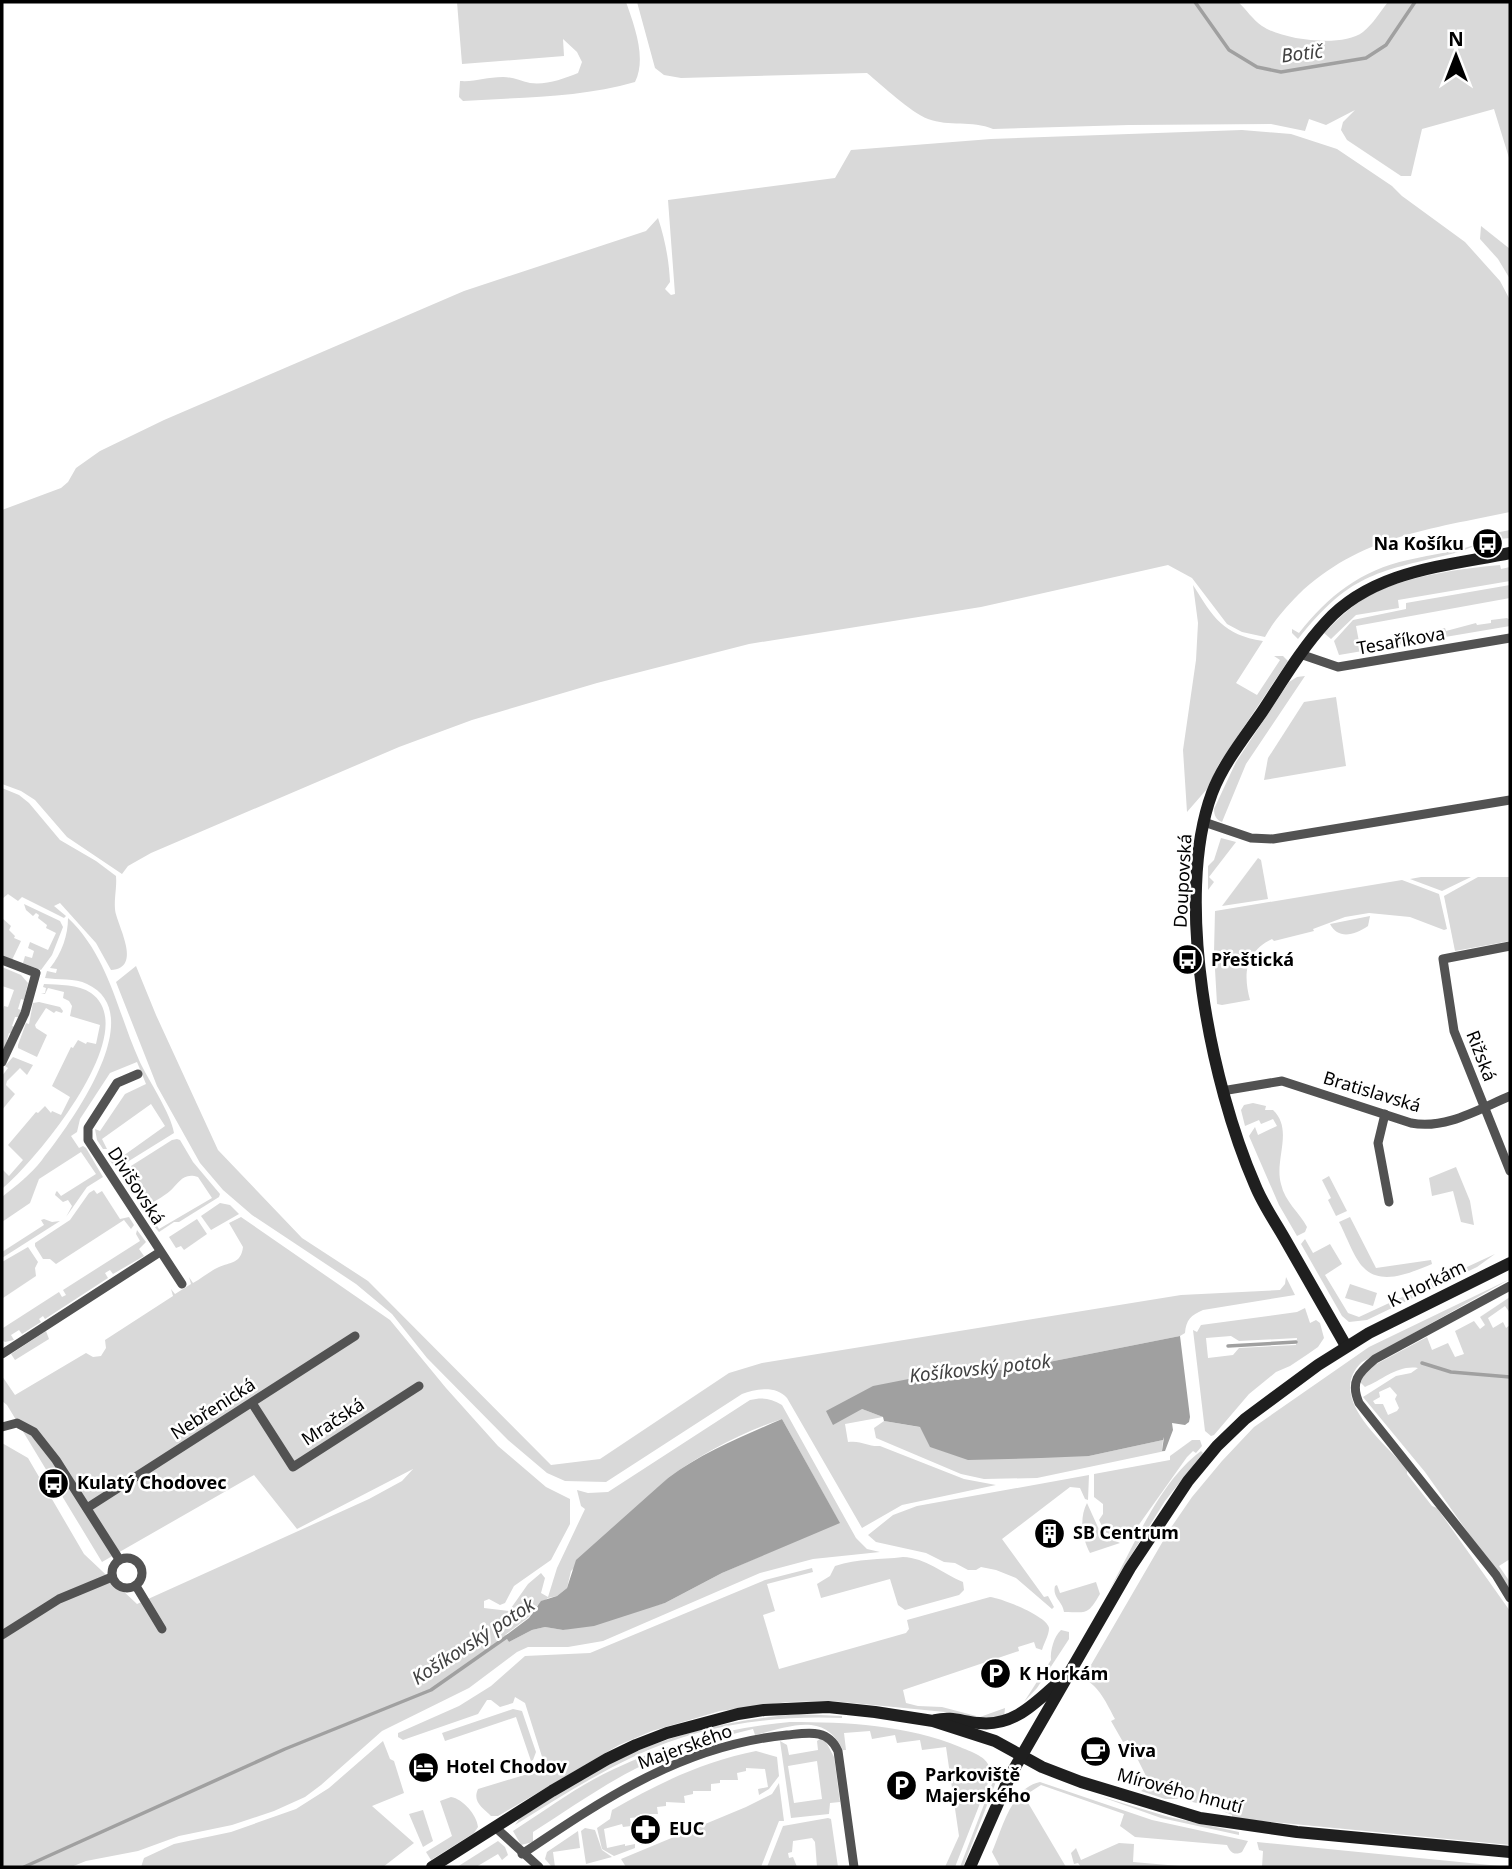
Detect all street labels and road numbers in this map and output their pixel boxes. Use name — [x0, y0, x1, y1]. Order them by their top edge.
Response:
street label: Tesaříkova — [1355, 620, 1447, 660]
street label: Doupovská — [1168, 833, 1196, 929]
street label: Rižská — [1461, 1027, 1503, 1085]
street label: Bratislavská — [1321, 1065, 1424, 1117]
street label: Divišovská — [103, 1142, 171, 1229]
street label: K Horkám — [1384, 1254, 1470, 1312]
street label: Nebřenická — [166, 1372, 259, 1444]
street label: Mračská — [296, 1392, 369, 1450]
street label: Majerského — [634, 1718, 735, 1774]
street label: Mírového hnutí — [1115, 1762, 1246, 1818]

